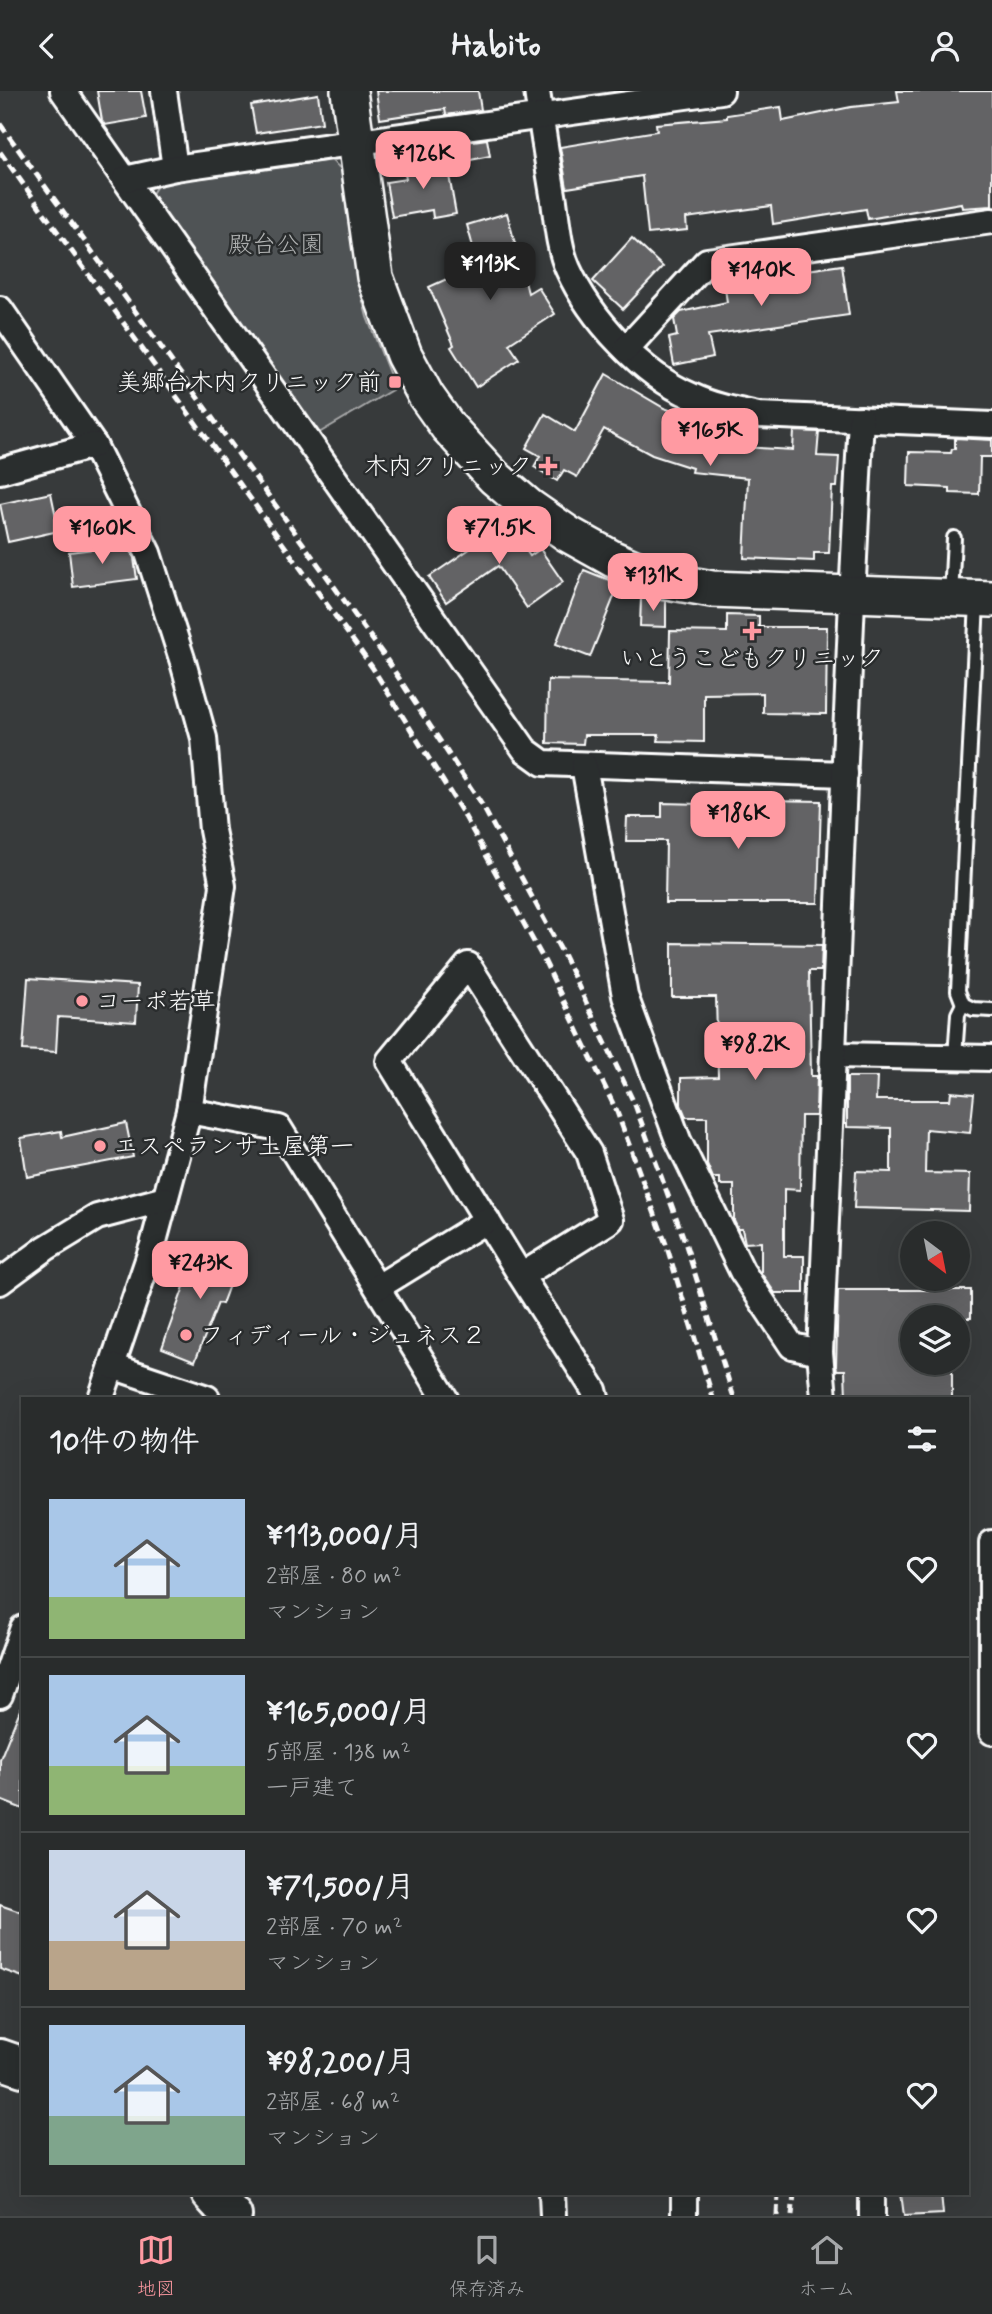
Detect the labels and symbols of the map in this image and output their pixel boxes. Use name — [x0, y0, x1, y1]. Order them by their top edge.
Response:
pin: ¥126K — [374, 132, 472, 191]
park label: 殿台公園 — [228, 230, 324, 261]
pin: ¥113K — [441, 243, 539, 302]
pin: ¥140K — [712, 249, 810, 308]
place label: 美郷台木内クリニック前 — [117, 368, 381, 399]
marker: 美郷台木内クリニック前 — [387, 374, 403, 390]
pin: ¥165K — [661, 409, 759, 468]
place label: 木内クリニック — [364, 452, 532, 483]
marker: 木内クリニック — [538, 456, 558, 476]
pin: ¥160K — [53, 507, 151, 566]
pin: ¥71.5K — [442, 507, 556, 566]
pin: ¥131K — [604, 553, 702, 613]
marker: いとうこどもクリニック — [742, 621, 762, 641]
place label: いとうこどもクリニック — [620, 644, 884, 675]
pin: ¥186K — [689, 791, 787, 851]
place label: コーポ若草 — [96, 987, 216, 1018]
marker: コーポ若草 — [74, 993, 90, 1009]
pin: ¥98.2K — [698, 1023, 812, 1082]
place label: エスペランサ土屋第一 — [114, 1132, 354, 1163]
marker: エスペランサ土屋第一 — [92, 1138, 108, 1154]
north arrow — [900, 1221, 970, 1291]
pin: ¥243K — [151, 1241, 249, 1301]
place label: フィディール・ジュネス２ — [200, 1321, 486, 1352]
marker: フィディール・ジュネス２ — [178, 1327, 194, 1343]

